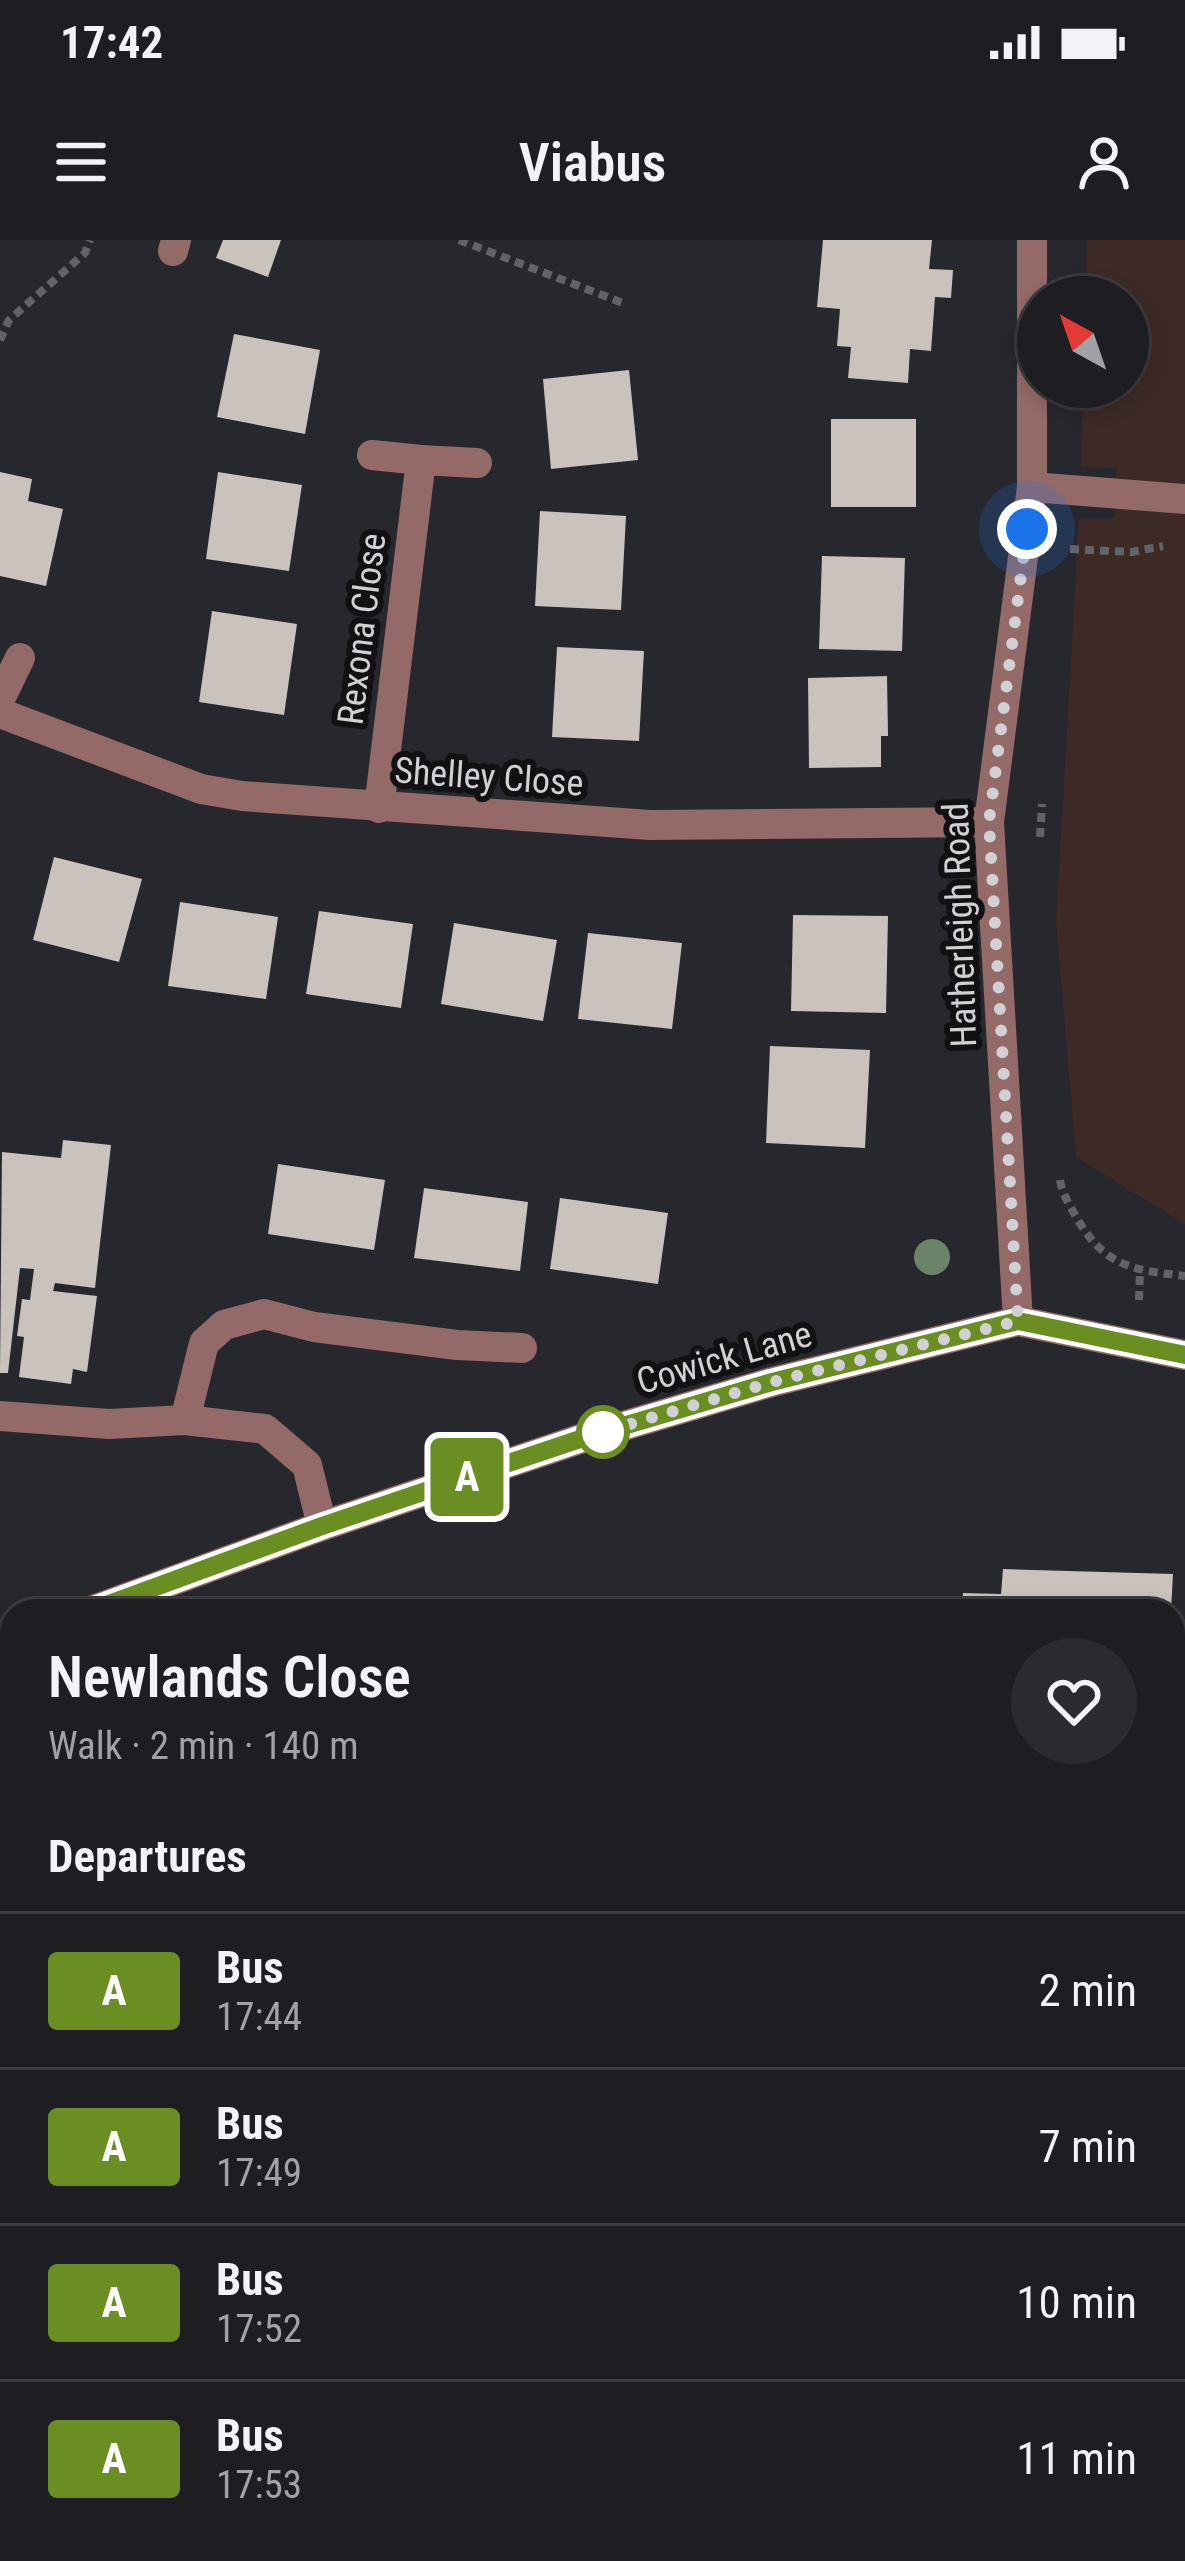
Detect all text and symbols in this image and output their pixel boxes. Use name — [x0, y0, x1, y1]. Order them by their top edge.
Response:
text: 17:42 — [60, 16, 163, 69]
icon: menu — [48, 129, 114, 195]
icon: person — [1071, 129, 1137, 195]
text: Viabus — [519, 131, 666, 194]
north arrow — [1017, 276, 1149, 408]
map controls — [1017, 276, 1149, 408]
your location — [997, 499, 1057, 559]
street label: Rexona Close — [329, 531, 395, 727]
street label: Shelley Close — [393, 749, 585, 805]
street label: Hatherleigh Road — [935, 802, 985, 1048]
street label: Cowick Lane — [632, 1313, 817, 1403]
unlabelled marker — [578, 1407, 628, 1457]
line badge: A — [428, 1438, 506, 1516]
text: A — [454, 1452, 480, 1501]
button: heart — [1011, 1638, 1137, 1764]
text: Newlands Close — [48, 1644, 411, 1711]
text: Walk · 2 min · 140 m — [48, 1723, 359, 1769]
text: Departures — [48, 1830, 247, 1883]
text: Bus — [216, 1941, 284, 1994]
text: 2 min — [1038, 1964, 1137, 2017]
text: A — [101, 1966, 127, 2015]
text: 17:44 — [216, 1994, 302, 2040]
text: Bus — [216, 2097, 284, 2150]
text: 7 min — [1038, 2120, 1137, 2173]
text: A — [101, 2122, 127, 2171]
text: 17:49 — [216, 2150, 302, 2196]
text: Bus — [216, 2253, 284, 2306]
text: 10 min — [1016, 2276, 1137, 2329]
text: A — [101, 2278, 127, 2327]
text: 17:52 — [216, 2306, 302, 2352]
text: Bus — [216, 2409, 284, 2462]
text: 11 min — [1016, 2432, 1137, 2485]
text: A — [101, 2434, 127, 2483]
text: 17:53 — [216, 2462, 302, 2508]

